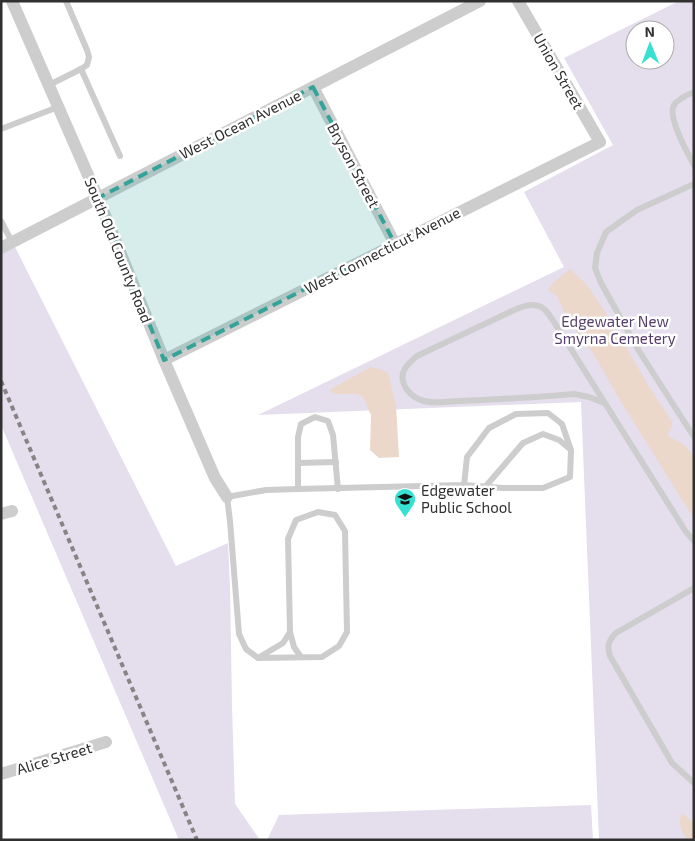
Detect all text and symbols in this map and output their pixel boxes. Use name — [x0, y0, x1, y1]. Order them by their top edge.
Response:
north arrow — [625, 20, 675, 70]
text: N — [645, 23, 655, 40]
street label: Union Street — [530, 30, 588, 112]
street label: West Ocean Avenue — [176, 86, 304, 162]
street label: Bryson Street — [324, 120, 384, 211]
street label: South Old County Road — [82, 175, 156, 325]
street label: West Connecticut Avenue — [301, 203, 463, 297]
park label: Edgewater New Smyrna Cemetery — [554, 312, 676, 347]
place label: Edgewater Public School — [421, 481, 512, 516]
school or university icon: Edgewater Public School — [393, 487, 417, 518]
street label: Alice Street — [14, 738, 94, 778]

